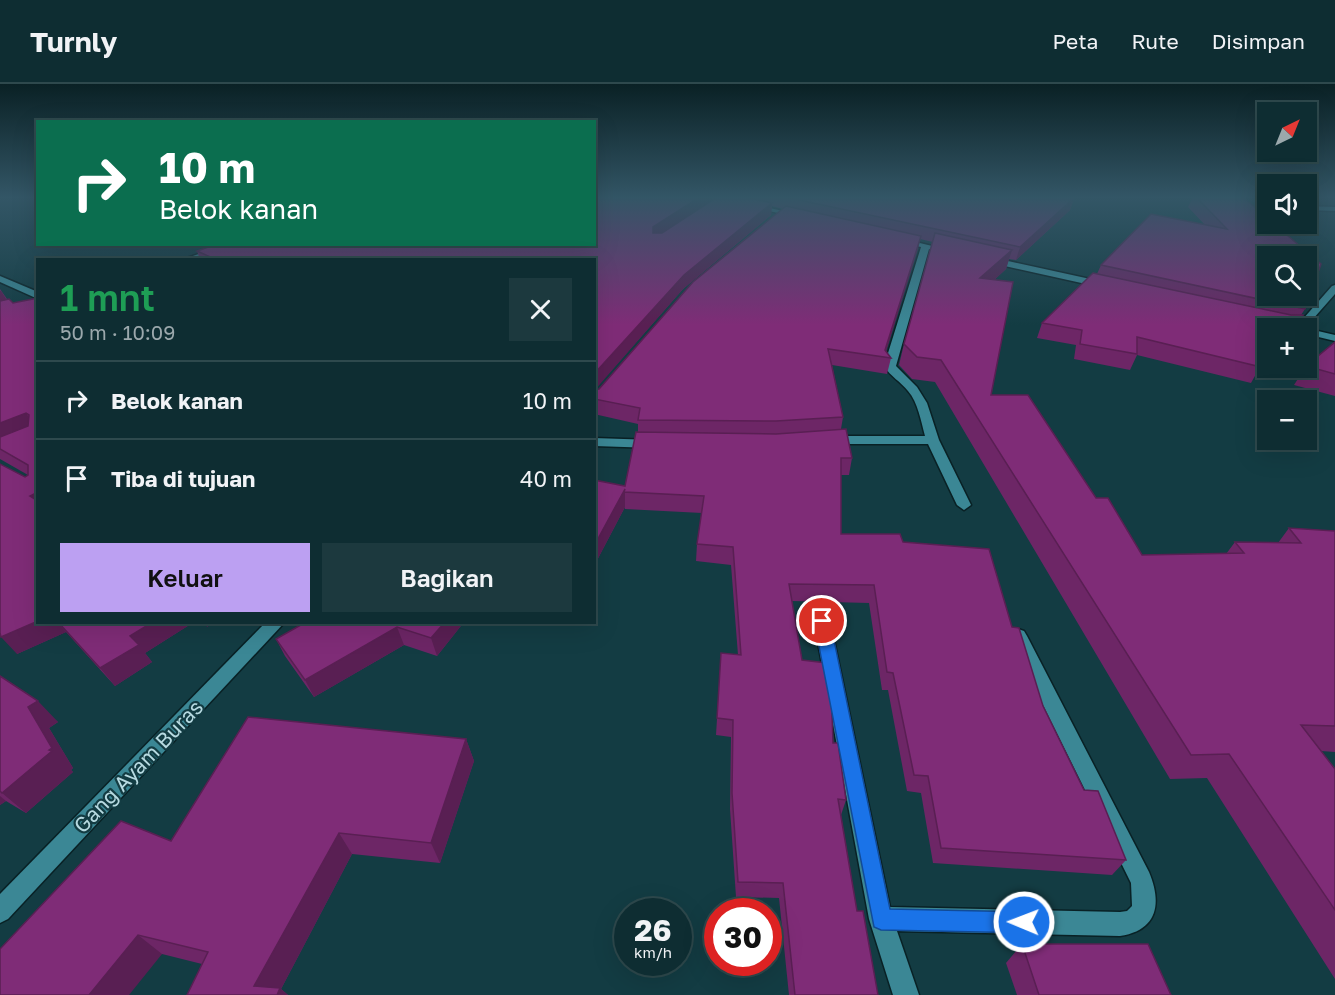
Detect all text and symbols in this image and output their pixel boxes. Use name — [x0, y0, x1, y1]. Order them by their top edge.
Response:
text: Turnly — [30, 25, 117, 58]
text: Peta — [1052, 28, 1098, 54]
text: Rute — [1131, 28, 1179, 54]
text: Disimpan — [1212, 28, 1305, 54]
north arrow — [1257, 102, 1317, 162]
map controls — [1257, 102, 1317, 450]
text: 10 m — [159, 142, 255, 192]
icon: right — [60, 144, 138, 222]
button: sound — [1257, 174, 1317, 234]
text: Belok kanan — [159, 193, 318, 225]
button: search — [1257, 246, 1317, 306]
text: 1 mnt — [60, 276, 155, 319]
button: close — [509, 278, 572, 341]
button: + — [1257, 318, 1317, 378]
text: 50 m · 10:09 — [60, 320, 175, 344]
icon: right — [60, 384, 93, 417]
text: Belok kanan — [111, 387, 243, 414]
text: 10 m — [523, 387, 572, 414]
button: − — [1257, 390, 1317, 450]
icon: arrive — [60, 462, 93, 495]
text: Tiba di tujuan — [111, 465, 255, 492]
text: 40 m — [520, 465, 572, 492]
button: Keluar — [60, 543, 310, 612]
button: Bagikan — [322, 543, 572, 612]
pin — [796, 595, 847, 646]
icon: arrive — [805, 604, 838, 637]
street label: Gang Ayam Buras — [68, 694, 208, 838]
position arrow — [992, 890, 1056, 954]
speed limit sign: 30 — [704, 898, 782, 976]
text: 26 — [634, 912, 672, 948]
text: km/h — [634, 943, 672, 961]

